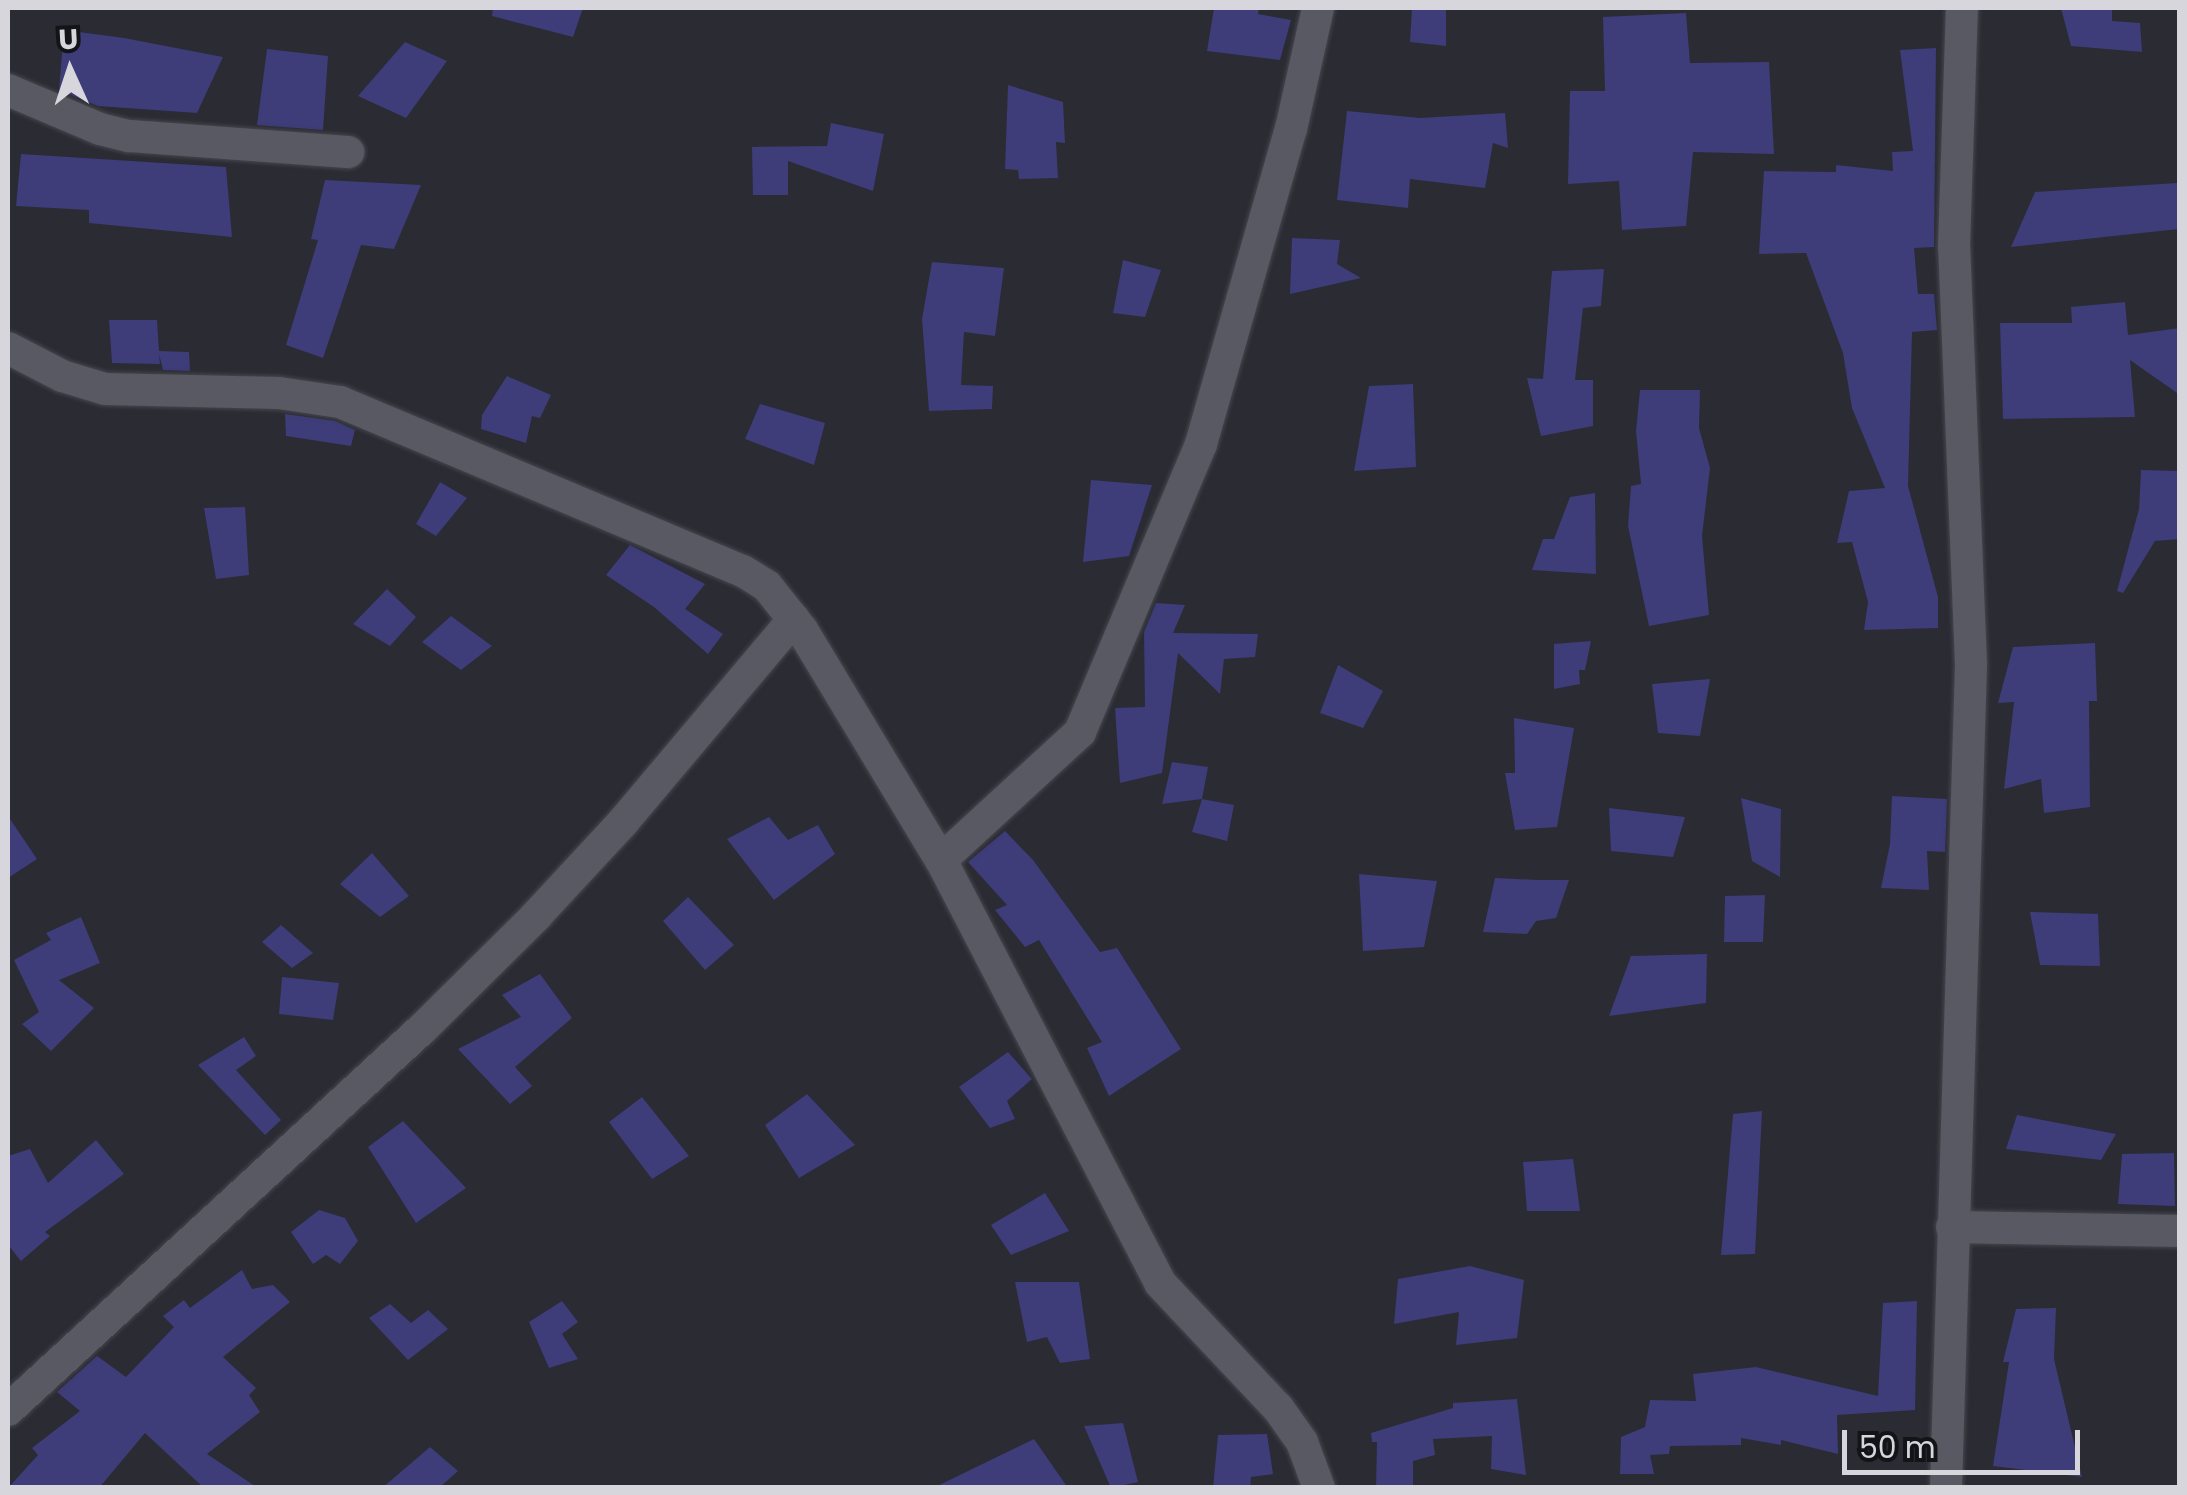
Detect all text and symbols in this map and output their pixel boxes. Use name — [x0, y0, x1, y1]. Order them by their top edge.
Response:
north arrow — [20, 20, 120, 120]
text: U — [58, 20, 79, 60]
scale bar — [1847, 1410, 2084, 1472]
text: 50 m — [1859, 1426, 1936, 1469]

